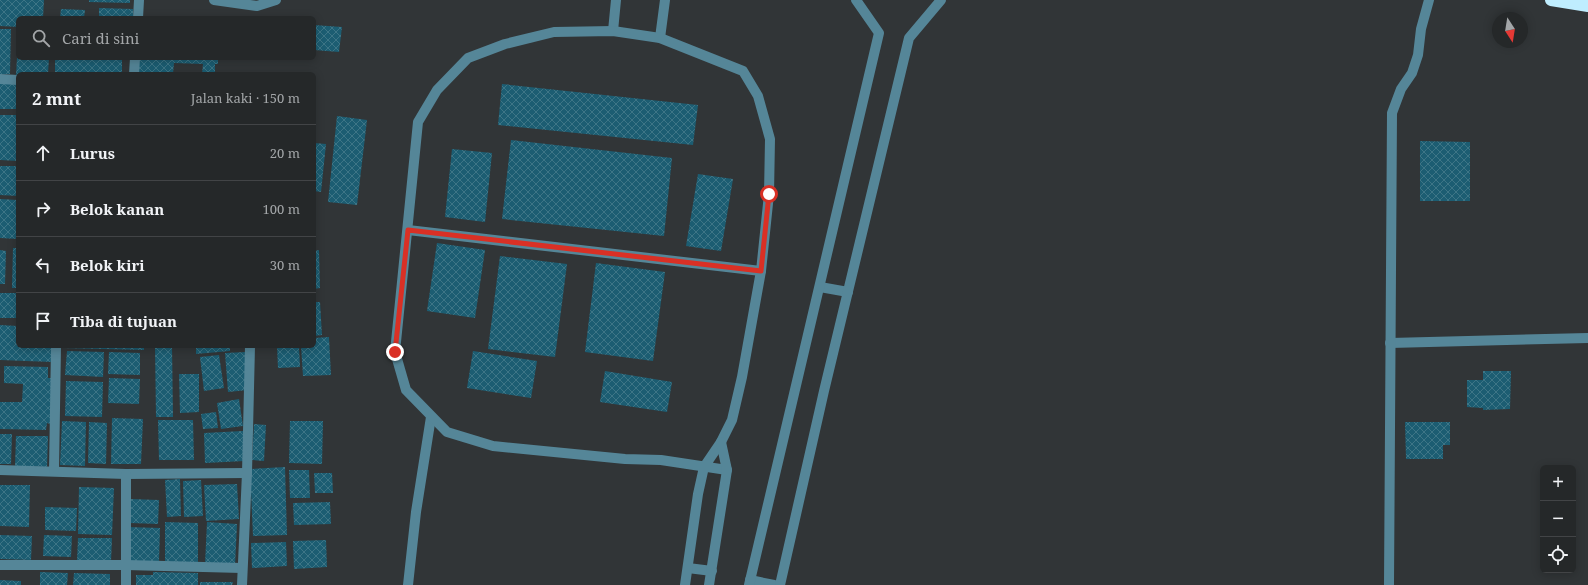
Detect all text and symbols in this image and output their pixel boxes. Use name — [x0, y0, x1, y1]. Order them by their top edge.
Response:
north arrow — [1492, 12, 1528, 48]
search box — [16, 16, 316, 60]
icon: search — [30, 27, 52, 49]
text: Cari di sini — [62, 28, 139, 48]
text: 2 mnt — [32, 87, 81, 110]
text: Jalan kaki · 150 m — [191, 89, 300, 107]
icon: ahead — [32, 142, 54, 164]
text: Lurus — [70, 143, 115, 163]
text: 20 m — [270, 144, 300, 162]
route start — [760, 185, 778, 203]
icon: right — [32, 198, 54, 220]
text: Belok kanan — [70, 199, 164, 219]
text: 100 m — [263, 200, 300, 218]
icon: left — [32, 254, 54, 276]
text: Belok kiri — [70, 255, 145, 275]
text: 30 m — [270, 256, 300, 274]
icon: arrive — [32, 310, 54, 332]
text: Tiba di tujuan — [70, 311, 177, 331]
route end — [386, 343, 404, 361]
map controls — [1540, 465, 1576, 573]
button: + — [1540, 465, 1576, 501]
button: − — [1540, 501, 1576, 537]
button: locate — [1540, 537, 1576, 573]

